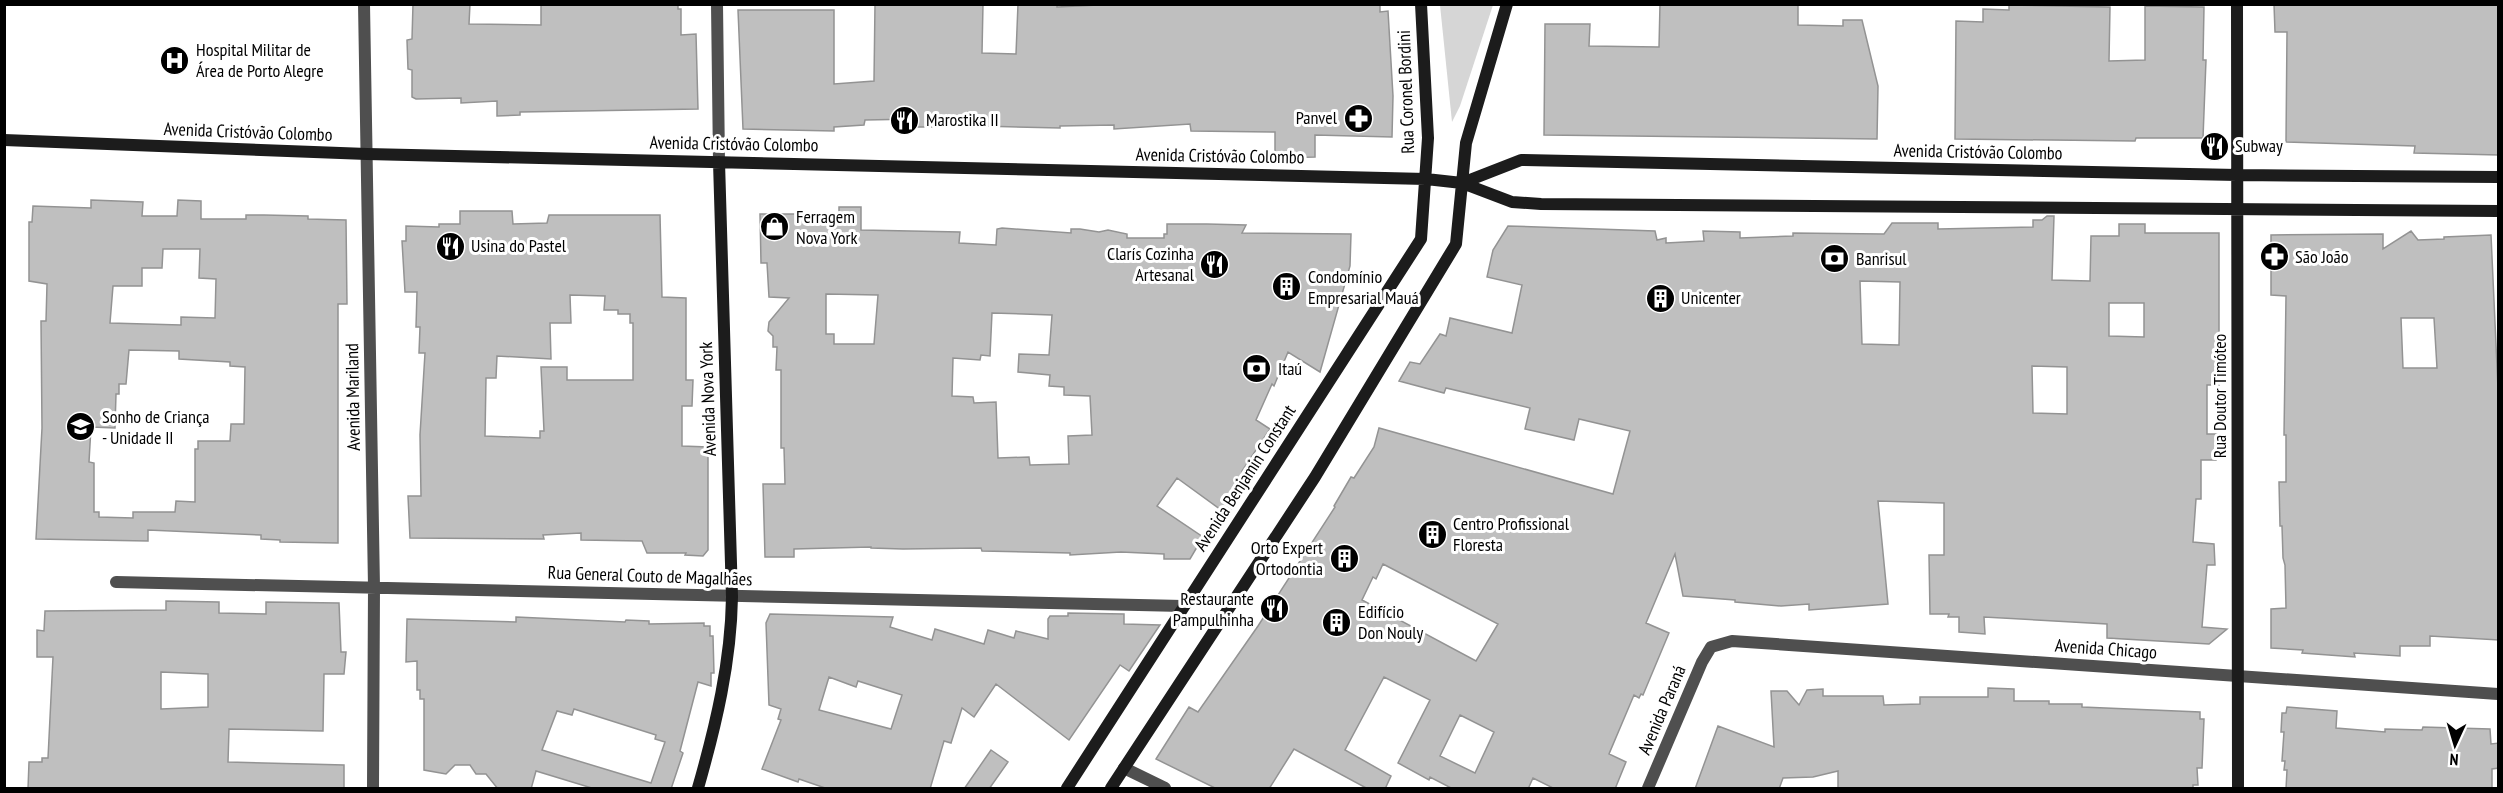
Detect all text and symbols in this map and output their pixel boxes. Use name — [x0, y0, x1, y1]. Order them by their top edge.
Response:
street label: Rua Coronel Bordini — [1392, 30, 1419, 154]
place label: Hospital Militar de Área de Porto Alegre — [196, 38, 324, 82]
hospital icon: Hospital Militar de Área de Porto Alegre — [159, 44, 191, 76]
pharmacy icon: Panvel — [1342, 102, 1374, 134]
restaurant icon: Marostika II — [889, 104, 921, 136]
place label: Panvel — [1296, 106, 1338, 129]
place label: Marostika II — [926, 108, 999, 131]
street label: Avenida Cristóvão Colombo — [163, 117, 333, 146]
restaurant icon: Subway — [2198, 130, 2230, 162]
street label: Avenida Cristóvão Colombo — [649, 131, 819, 156]
place label: Subway — [2235, 134, 2283, 157]
street label: Avenida Cristóvão Colombo — [1893, 139, 2063, 164]
street label: Avenida Cristóvão Colombo — [1135, 143, 1305, 168]
place label: Ferragem Nova York — [796, 205, 857, 249]
shop icon: Ferragem Nova York — [759, 211, 791, 243]
restaurant icon: Usina do Pastel — [434, 230, 466, 262]
place label: Usina do Pastel — [471, 234, 567, 257]
pharmacy icon: São João — [2258, 241, 2290, 273]
place label: Clarís Cozinha Artesanal — [1107, 242, 1195, 286]
bank icon: Banrisul — [1819, 243, 1851, 275]
place label: São João — [2295, 245, 2349, 268]
place label: Banrisul — [1856, 247, 1907, 270]
restaurant icon: Clarís Cozinha Artesanal — [1199, 248, 1231, 280]
place label: Condomínio Empresarial Mauá — [1308, 265, 1419, 309]
building icon: Condomínio Empresarial Mauá — [1271, 271, 1303, 303]
building icon: Unicenter — [1644, 282, 1676, 314]
place label: Unicenter — [1681, 286, 1741, 309]
street label: Rua Doutor Timóteo — [2208, 333, 2231, 458]
street label: Avenida Nova York — [694, 341, 721, 457]
street label: Avenida Mariland — [340, 343, 365, 451]
bank icon: Itaú — [1241, 353, 1273, 385]
place label: Itaú — [1278, 357, 1302, 380]
street label: Avenida Benjamin Constant — [1189, 400, 1300, 555]
place label: Sonho de Criança - Unidade II — [102, 405, 210, 449]
school or university icon: Sonho de Criança - Unidade II — [65, 411, 97, 443]
place label: Centro Profissional Floresta — [1453, 512, 1570, 556]
building icon: Centro Profissional Floresta — [1416, 518, 1448, 550]
place label: Orto Expert Ortodontia — [1251, 536, 1323, 580]
building icon: Orto Expert Ortodontia — [1328, 542, 1360, 574]
street label: Rua General Couto de Magalhães — [547, 560, 753, 591]
place label: Restaurante Pampulhinha — [1173, 587, 1254, 631]
restaurant icon: Restaurante Pampulhinha — [1259, 593, 1291, 625]
place label: Edifício Don Nouly — [1358, 600, 1423, 644]
building icon: Edifício Don Nouly — [1321, 606, 1353, 638]
street label: Avenida Chicago — [2054, 633, 2158, 664]
street label: Avenida Paraná — [1632, 662, 1691, 758]
north arrow — [2425, 715, 2485, 775]
text: N — [2449, 750, 2459, 770]

